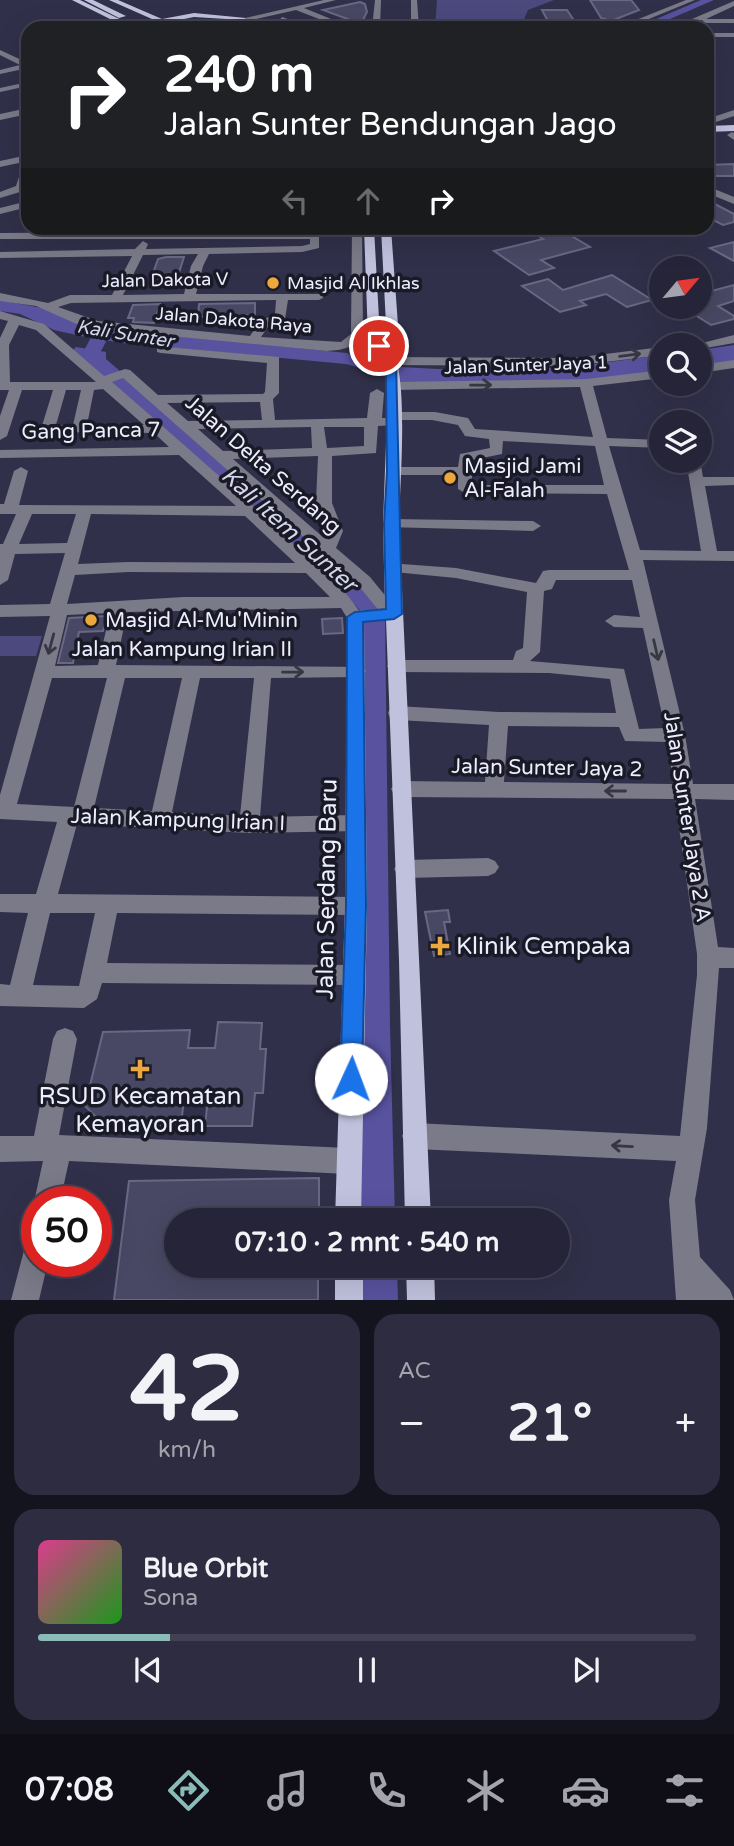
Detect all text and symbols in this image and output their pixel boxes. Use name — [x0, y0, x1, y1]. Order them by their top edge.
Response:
text: 240 m — [164, 46, 314, 105]
icon: right — [49, 49, 140, 140]
text: Jalan Sunter Bendungan Jago — [164, 106, 617, 144]
icon: left — [276, 182, 314, 220]
icon: ahead — [349, 182, 387, 220]
icon: right — [422, 182, 460, 220]
north arrow — [649, 256, 712, 318]
map controls — [649, 256, 712, 473]
street label: Jalan Dakota V — [101, 268, 229, 292]
place label: Masjid Al Ikhlas — [287, 272, 420, 294]
marker: Masjid Al Ikhlas — [265, 275, 281, 291]
street label: Jalan Dakota Raya — [155, 302, 313, 338]
water label: Kali Sunter — [75, 316, 178, 353]
pin — [349, 316, 409, 376]
icon: arrive — [360, 327, 398, 365]
button: search — [649, 333, 712, 396]
one-way arrow — [618, 349, 641, 362]
street label: Jalan Sunter Jaya 1 — [444, 351, 608, 379]
one-way arrow — [470, 378, 493, 392]
street label: Jalan Delta Serdang — [180, 391, 346, 539]
button: layers — [649, 410, 712, 473]
street label: Gang Panca 7 — [21, 417, 161, 445]
place label: Masjid Jami Al-Falah — [464, 454, 582, 503]
water label: Kali Item Sunter — [215, 462, 365, 600]
marker: Masjid Jami Al-Falah — [442, 470, 458, 486]
place label: Masjid Al-Mu'Minin — [105, 608, 298, 633]
marker: Masjid Al-Mu'Minin — [83, 612, 99, 628]
one-way arrow — [44, 632, 57, 654]
street label: Jalan Kampung Irian II — [72, 637, 292, 662]
one-way arrow — [650, 638, 663, 660]
one-way arrow — [281, 665, 304, 679]
street label: Jalan Sunter Jaya 2 A — [658, 710, 716, 924]
street label: Jalan Sunter Jaya 2 — [451, 754, 643, 782]
street label: Jalan Serdang Baru — [311, 778, 343, 1000]
one-way arrow — [603, 784, 626, 798]
street label: Jalan Kampung Irian I — [70, 804, 286, 836]
place label: Klinik Cempaka — [456, 932, 631, 961]
marker: Klinik Cempaka — [430, 936, 450, 956]
position arrow — [314, 1042, 388, 1116]
marker: RSUD Kecamatan Kemayoran — [130, 1059, 150, 1079]
place label: RSUD Kecamatan Kemayoran — [39, 1082, 241, 1139]
one-way arrow — [611, 1139, 634, 1152]
speed limit sign: 50 — [21, 1186, 112, 1277]
text: 07:10 · 2 mnt · 540 m — [235, 1227, 499, 1258]
text: 42 — [130, 1335, 244, 1445]
text: AC — [398, 1357, 431, 1385]
text: 21° — [507, 1392, 592, 1455]
text: − — [398, 1401, 425, 1447]
text: + — [675, 1401, 696, 1447]
text: km/h — [158, 1436, 216, 1464]
text: Blue Orbit — [143, 1553, 268, 1584]
text: Sona — [143, 1584, 198, 1612]
icon: previous — [129, 1651, 167, 1689]
icon: pause — [348, 1651, 386, 1689]
icon: next — [567, 1651, 605, 1689]
icon: directions — [164, 1766, 213, 1815]
icon: music — [263, 1766, 312, 1815]
icon: phone — [362, 1766, 411, 1815]
icon: climate — [461, 1766, 510, 1815]
icon: car — [561, 1766, 610, 1815]
icon: filters — [660, 1766, 709, 1815]
text: 07:08 — [25, 1771, 114, 1809]

